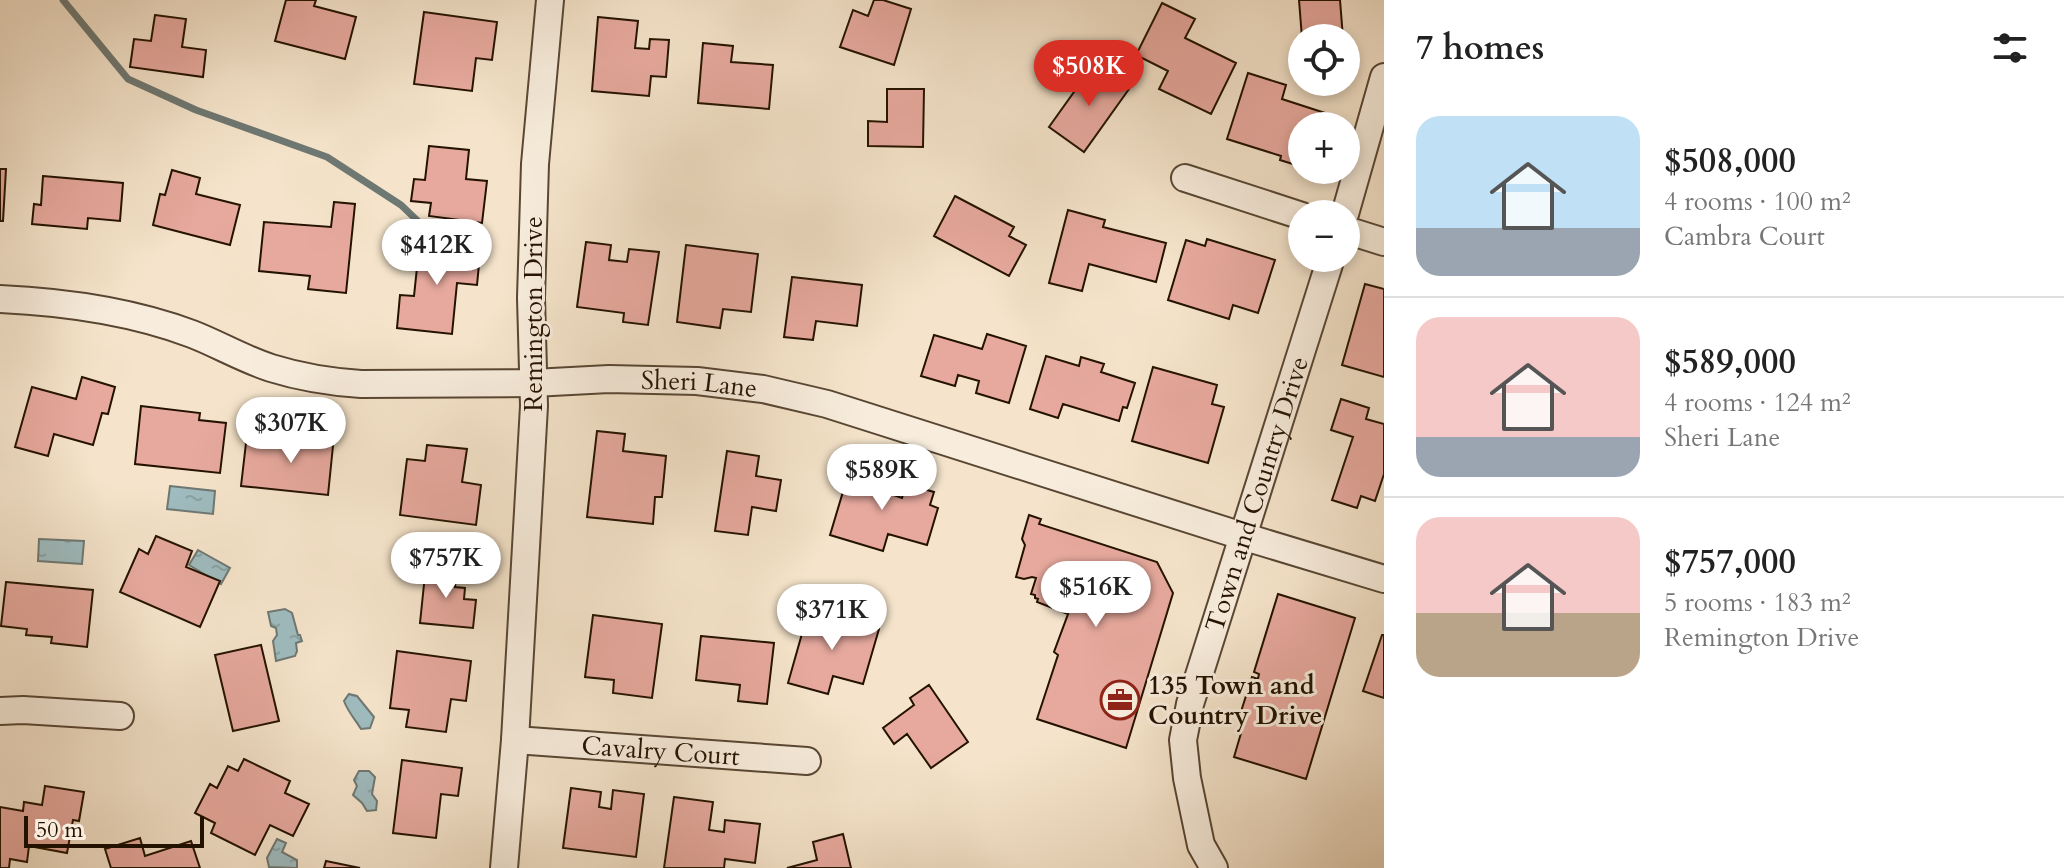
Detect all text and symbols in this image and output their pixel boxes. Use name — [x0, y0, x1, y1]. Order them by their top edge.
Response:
map controls — [1288, 24, 1360, 272]
button: locate — [1288, 24, 1360, 96]
text: 7 homes — [1416, 25, 1544, 71]
icon: filters — [1988, 26, 2032, 70]
pin: $508K — [1033, 40, 1145, 108]
text: $508K — [1052, 48, 1126, 83]
button: + — [1288, 112, 1360, 184]
text: $508,000 — [1664, 138, 1796, 184]
icon: home — [1480, 148, 1576, 244]
text: 4 rooms · 100 m² — [1664, 184, 1851, 219]
button: − — [1288, 200, 1360, 272]
street label: Remington Drive — [516, 216, 551, 412]
pin: $412K — [381, 219, 493, 287]
text: Cambra Court — [1664, 219, 1825, 254]
text: $412K — [400, 227, 474, 262]
text: $589,000 — [1664, 339, 1796, 385]
icon: home — [1480, 349, 1576, 445]
street label: Town and Country Drive — [1196, 352, 1316, 636]
street label: Sheri Lane — [641, 362, 759, 406]
text: 4 rooms · 124 m² — [1664, 385, 1851, 420]
pin: $307K — [235, 397, 347, 465]
text: $307K — [254, 405, 328, 440]
text: Sheri Lane — [1664, 420, 1780, 455]
pin: $589K — [826, 444, 938, 512]
text: $589K — [845, 452, 919, 487]
pin: $757K — [390, 532, 502, 600]
text: $757,000 — [1664, 539, 1796, 585]
text: $757K — [409, 540, 483, 575]
icon: home — [1480, 549, 1576, 645]
pin: $516K — [1040, 561, 1152, 629]
text: $516K — [1059, 569, 1133, 604]
pin: $371K — [776, 584, 888, 652]
text: 5 rooms · 183 m² — [1664, 585, 1851, 620]
text: $371K — [795, 592, 869, 627]
text: Remington Drive — [1664, 620, 1859, 655]
place label: 135 Town and Country Drive — [1148, 668, 1322, 733]
office icon: 135 Town and Country Drive — [1099, 679, 1141, 721]
street label: Cavalry Court — [580, 727, 741, 774]
scale bar — [24, 812, 204, 848]
text: 50 m — [36, 815, 83, 845]

